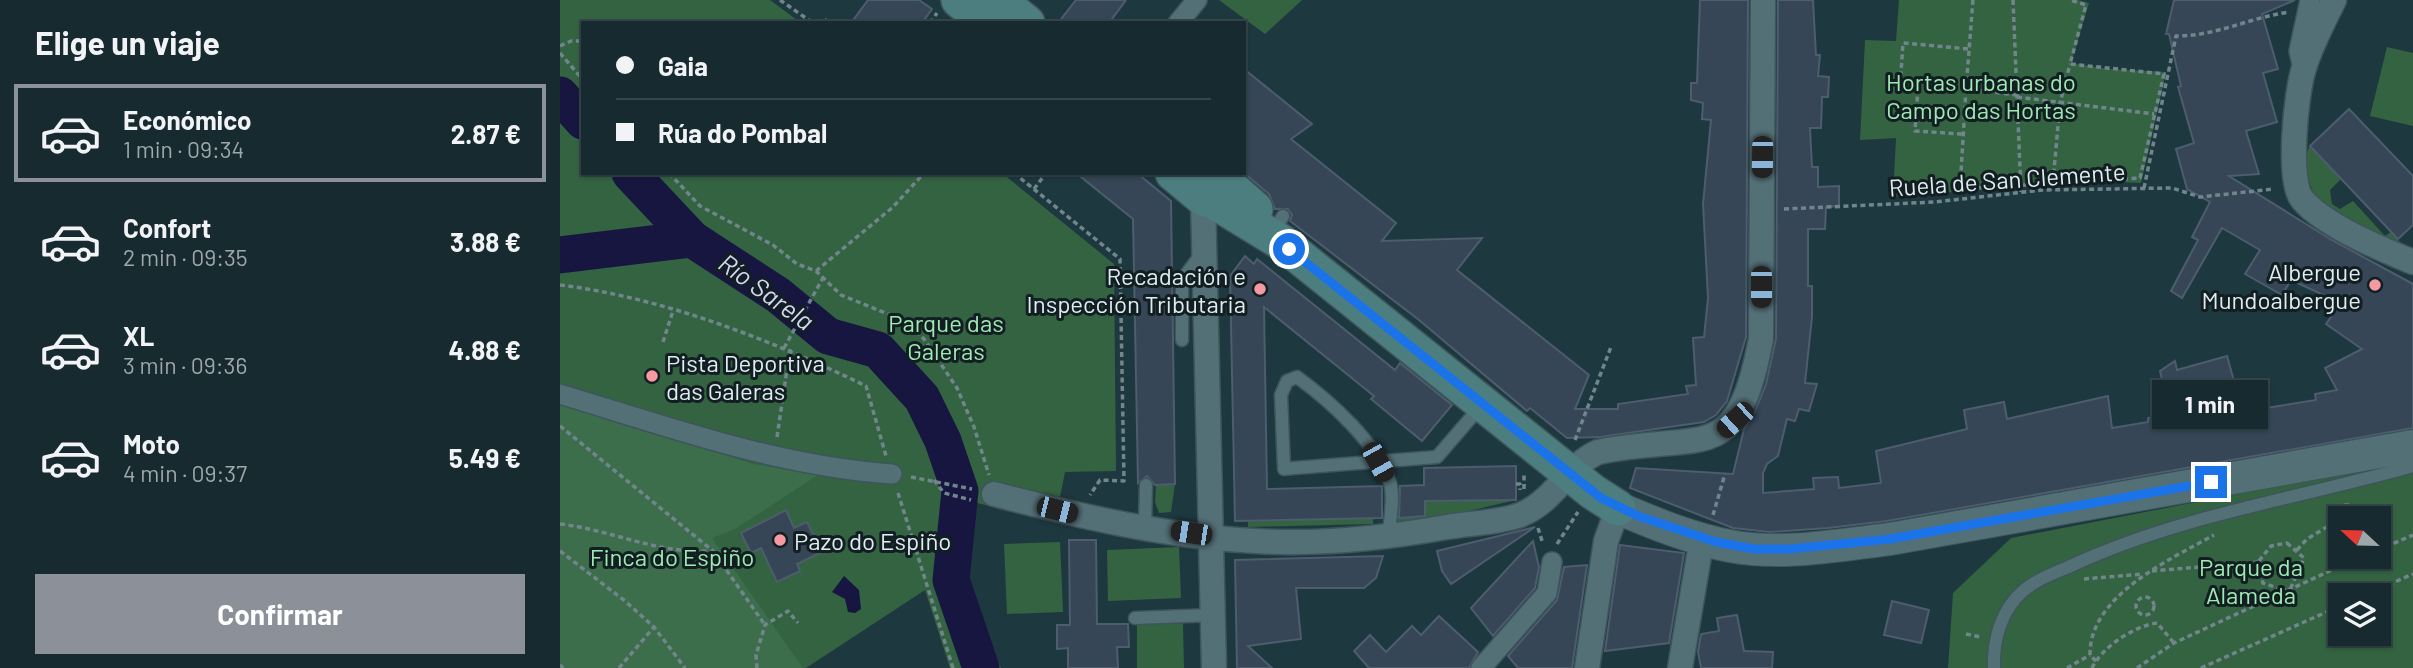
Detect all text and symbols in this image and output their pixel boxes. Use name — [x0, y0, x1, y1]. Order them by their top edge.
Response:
text: Elige un viaje — [35, 23, 220, 61]
text: Gaia — [658, 50, 708, 81]
park label: Hortas urbanas do Campo das Hortas — [1886, 67, 2076, 124]
icon: car — [39, 102, 102, 165]
text: Económico — [123, 104, 252, 135]
text: Rúa do Pombal — [658, 117, 827, 148]
text: 2.87 € — [451, 118, 521, 149]
text: 1 min · 09:34 — [123, 135, 244, 163]
car — [1752, 136, 1773, 178]
street label: Ruela de San Clemente — [1888, 156, 2126, 202]
icon: car — [39, 210, 102, 273]
text: Confort — [123, 212, 211, 243]
text: 3.88 € — [450, 226, 521, 257]
route start — [1273, 233, 1305, 265]
text: 2 min · 09:35 — [123, 243, 248, 271]
water label: Río Sarela — [713, 246, 821, 336]
place label: Albergue Mundoalbergue — [2202, 257, 2361, 314]
place label: Recadación e Inspección Tributaria — [1026, 261, 1246, 318]
car — [1751, 266, 1772, 308]
marker: Albergue Mundoalbergue — [2367, 277, 2383, 293]
marker: Recadación e Inspección Tributaria — [1252, 281, 1268, 297]
park label: Parque das Galeras — [888, 308, 1004, 365]
icon: car — [39, 318, 102, 381]
text: XL — [123, 320, 154, 351]
text: 4.88 € — [448, 334, 521, 365]
place label: Pista Deportiva das Galeras — [666, 348, 825, 405]
text: 3 min · 09:36 — [123, 351, 247, 379]
marker: Pista Deportiva das Galeras — [644, 368, 660, 384]
callout: 1 min — [2153, 380, 2269, 430]
text: 1 min — [2185, 390, 2235, 418]
car — [1713, 398, 1758, 442]
icon: car — [39, 426, 102, 489]
text: Moto — [123, 428, 180, 459]
car — [1359, 439, 1398, 485]
text: 5.49 € — [449, 442, 521, 473]
text: 4 min · 09:37 — [123, 459, 247, 487]
route end — [2195, 466, 2227, 498]
car — [1035, 495, 1080, 525]
north arrow — [2328, 506, 2390, 569]
map controls — [2328, 506, 2391, 646]
car — [1169, 519, 1214, 547]
place label: Pazo do Espiño — [794, 526, 951, 555]
marker: Pazo do Espiño — [772, 532, 788, 548]
park label: Finca do Espiño — [590, 542, 754, 571]
park label: Parque da Alameda — [2199, 552, 2303, 609]
button: Confirmar — [35, 574, 525, 654]
button: layers — [2328, 583, 2391, 646]

